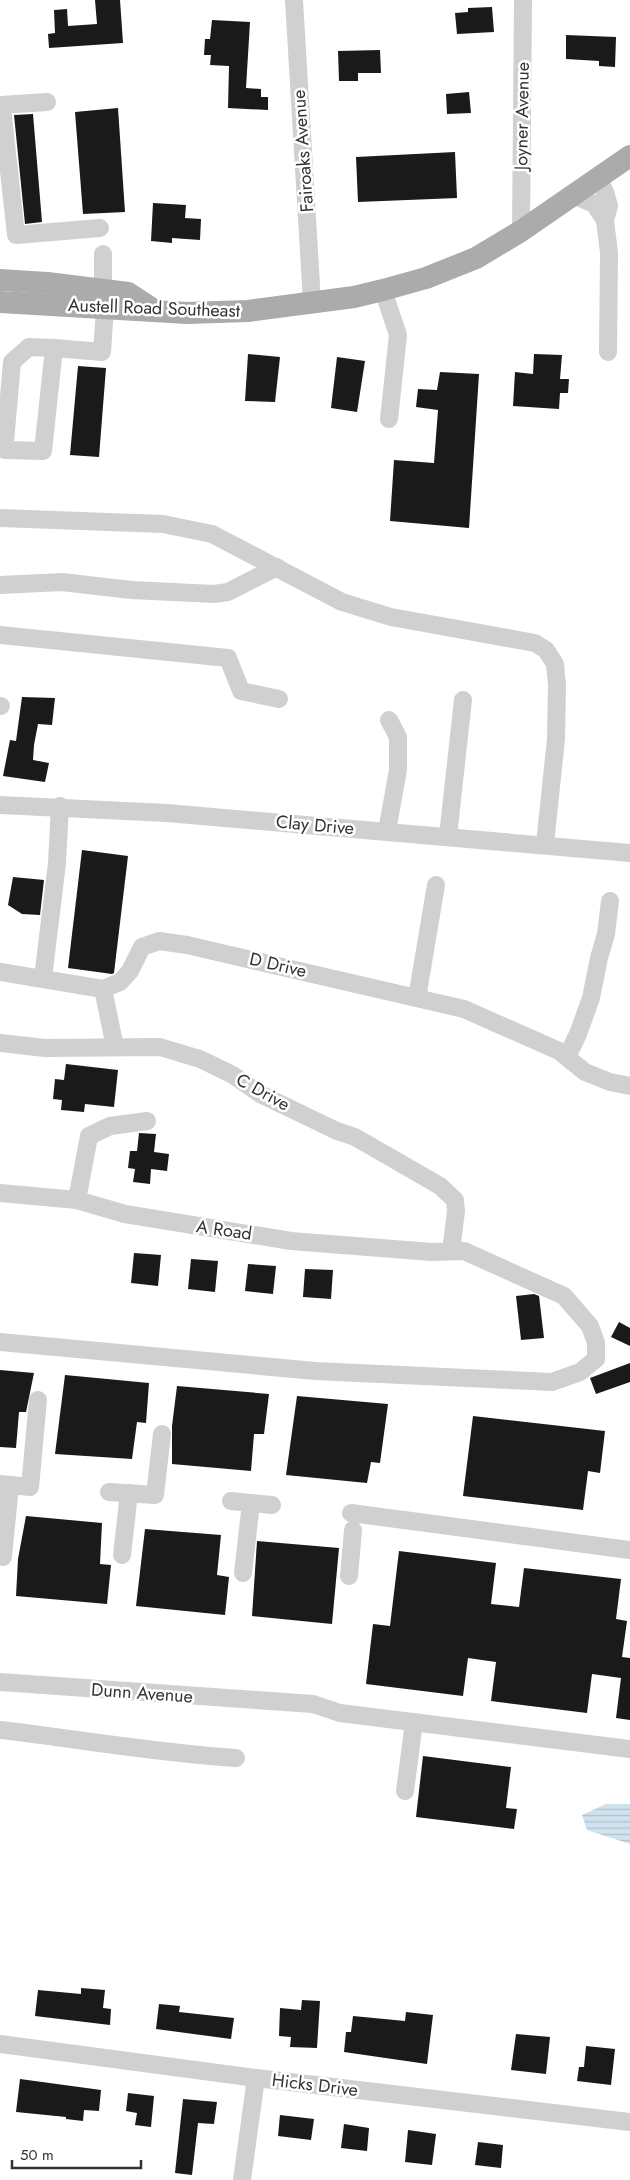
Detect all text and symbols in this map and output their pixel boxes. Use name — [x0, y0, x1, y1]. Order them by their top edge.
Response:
street label: Joyner Avenue — [508, 62, 536, 172]
street label: Fairoaks Avenue — [286, 89, 320, 213]
street label: Austell Road Southeast — [68, 292, 241, 324]
street label: Clay Drive — [275, 809, 355, 841]
street label: D Drive — [247, 946, 309, 984]
street label: C Drive — [231, 1067, 295, 1117]
street label: A Road — [194, 1213, 254, 1247]
street label: Dunn Avenue — [90, 1676, 194, 1710]
street label: Hicks Drive — [270, 2067, 360, 2103]
scale bar — [12, 2138, 141, 2170]
text: 50 m — [20, 2144, 54, 2166]

